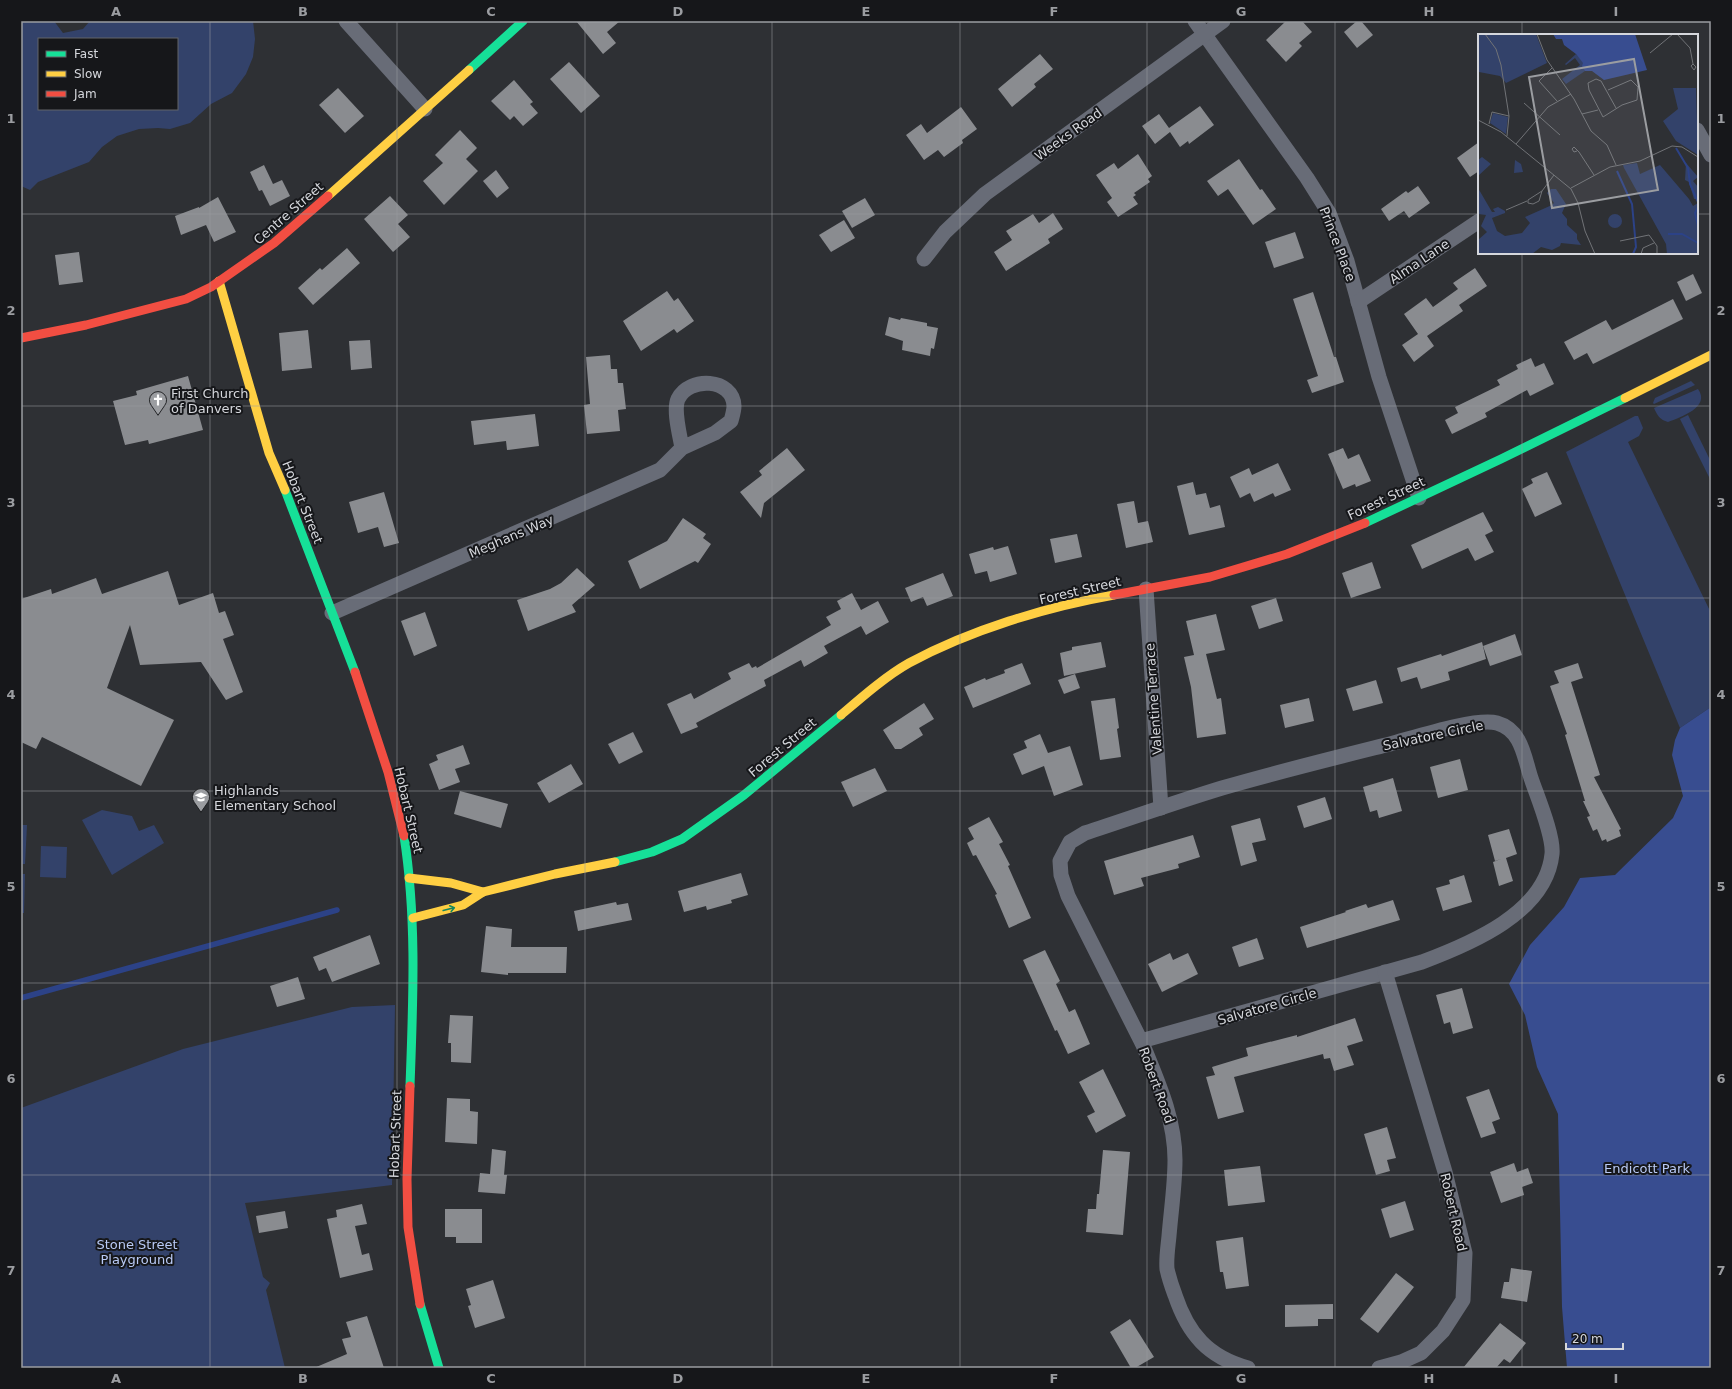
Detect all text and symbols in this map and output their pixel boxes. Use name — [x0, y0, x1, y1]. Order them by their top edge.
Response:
text: A — [111, 4, 121, 19]
text: B — [298, 4, 308, 19]
text: C — [486, 4, 496, 19]
text: D — [673, 4, 684, 19]
text: E — [862, 4, 870, 19]
text: F — [1050, 4, 1058, 19]
text: G — [1236, 4, 1246, 19]
text: H — [1424, 4, 1434, 19]
text: I — [1614, 4, 1618, 19]
inset map — [1478, 34, 1698, 254]
legend — [38, 38, 178, 110]
text: Fast — [74, 47, 98, 61]
text: Slow — [74, 67, 102, 81]
text: Jam — [73, 87, 97, 101]
street label: Weeks Road — [1032, 105, 1105, 164]
text: 1 — [6, 111, 16, 126]
text: 1 — [1716, 111, 1726, 126]
street label: Centre Street — [251, 179, 326, 248]
street label: Prince Place — [1316, 205, 1359, 284]
street label: Alma Lane — [1387, 236, 1452, 287]
text: 2 — [6, 303, 16, 318]
text: 2 — [1716, 303, 1726, 318]
place label: First Church of Danvers — [171, 386, 249, 416]
church icon: First Church of Danvers — [148, 390, 168, 415]
street label: Hobart Street — [279, 459, 326, 546]
street label: Forest Street — [1345, 474, 1427, 523]
text: 3 — [6, 495, 16, 510]
text: 3 — [1716, 495, 1726, 510]
street label: Meghans Way — [467, 512, 556, 561]
street label: Forest Street — [1038, 574, 1122, 607]
street label: Valentine Terrace — [1142, 643, 1165, 755]
text: 4 — [6, 687, 16, 702]
text: 4 — [1716, 687, 1726, 702]
street label: Forest Street — [746, 715, 819, 780]
street label: Salvatore Circle — [1382, 718, 1485, 753]
street label: Hobart Street — [391, 766, 426, 855]
place label: Highlands Elementary School — [214, 783, 336, 813]
school or university icon: Highlands Elementary School — [191, 787, 211, 812]
text: 5 — [6, 879, 16, 894]
text: 5 — [1716, 879, 1726, 894]
one-way arrow — [442, 904, 455, 912]
street label: Salvatore Circle — [1216, 985, 1318, 1028]
street label: Robert Road — [1136, 1045, 1177, 1125]
text: 6 — [6, 1071, 16, 1086]
text: 6 — [1716, 1071, 1726, 1086]
street label: Hobart Street — [386, 1090, 405, 1178]
park label: Endicott Park — [1604, 1161, 1690, 1176]
street label: Robert Road — [1437, 1172, 1470, 1253]
park label: Stone Street Playground — [96, 1237, 178, 1267]
text: 7 — [6, 1263, 16, 1278]
text: 7 — [1716, 1263, 1726, 1278]
scale bar — [1566, 1325, 1623, 1351]
text: 20 m — [1572, 1332, 1603, 1346]
text: A — [111, 1371, 121, 1386]
text: B — [298, 1371, 308, 1386]
text: C — [486, 1371, 496, 1386]
text: D — [673, 1371, 684, 1386]
text: E — [862, 1371, 870, 1386]
text: F — [1050, 1371, 1058, 1386]
text: G — [1236, 1371, 1246, 1386]
text: H — [1424, 1371, 1434, 1386]
text: I — [1614, 1371, 1618, 1386]

